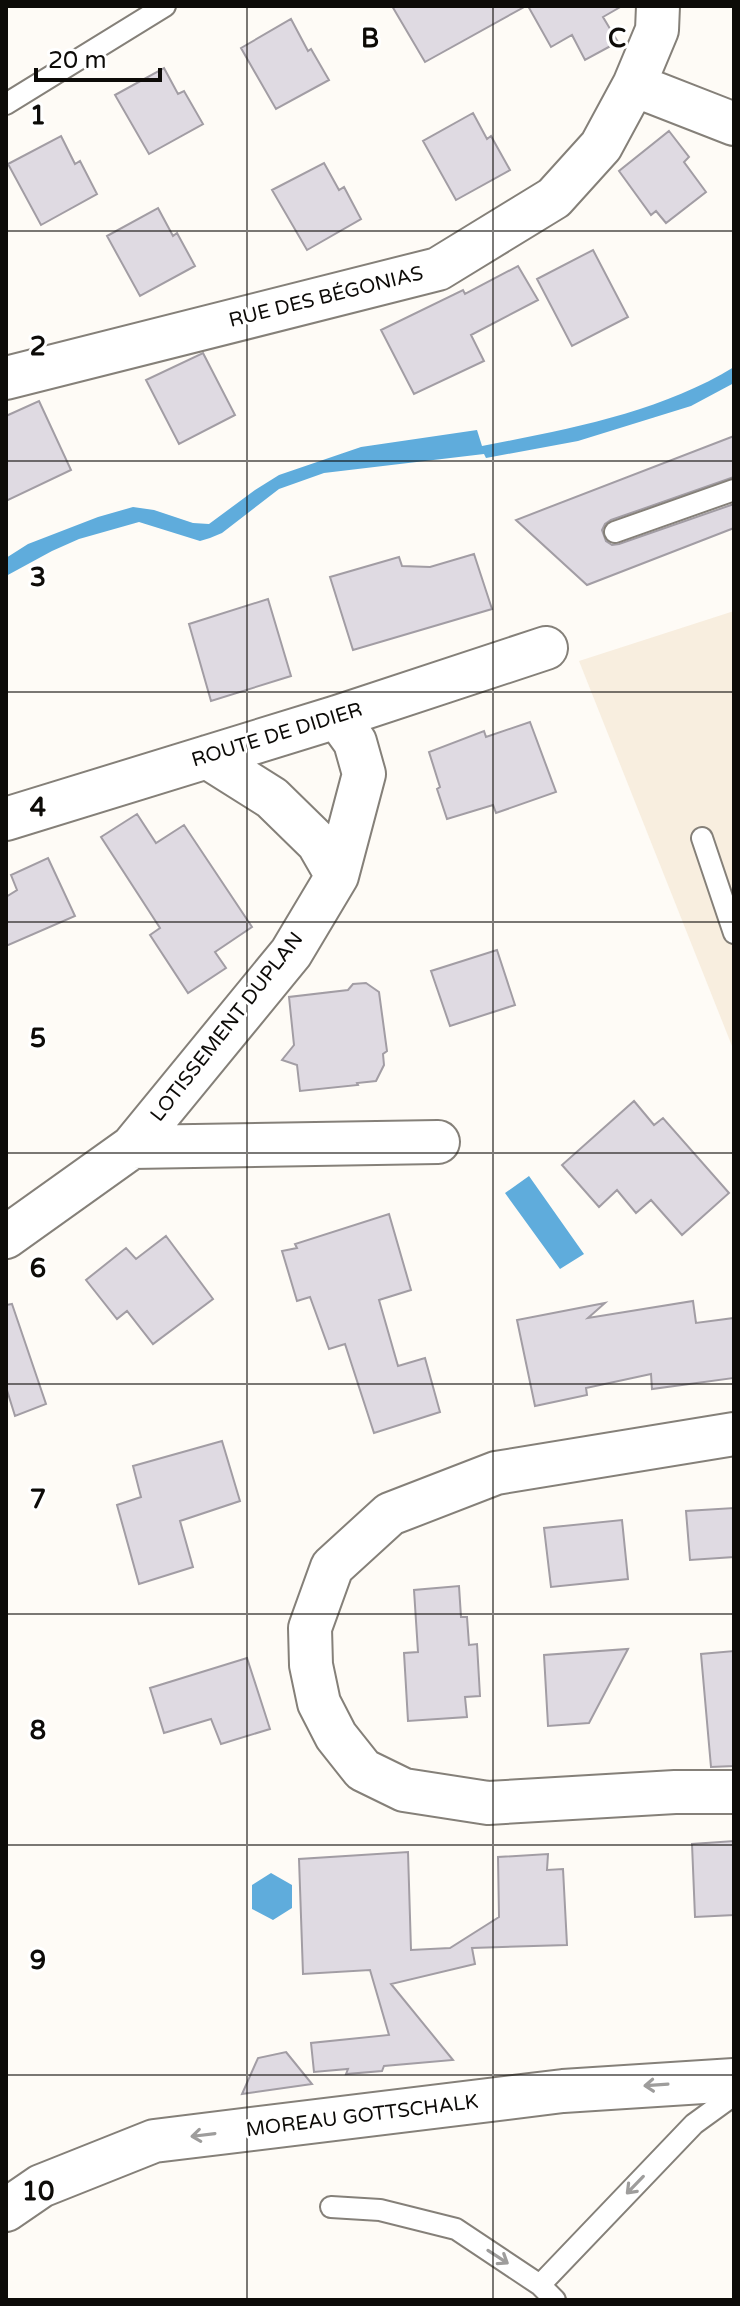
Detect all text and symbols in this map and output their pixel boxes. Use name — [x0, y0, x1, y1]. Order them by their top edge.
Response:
text: B — [361, 23, 379, 54]
text: C — [608, 23, 626, 54]
scale bar — [36, 32, 160, 82]
text: 20 m — [48, 46, 106, 75]
text: 1 — [30, 100, 46, 131]
street label: RUE DES BÉGONIAS — [226, 260, 426, 333]
text: 2 — [30, 331, 46, 362]
text: 3 — [30, 562, 46, 593]
street label: ROUTE DE DIDIER — [189, 698, 365, 772]
text: 4 — [30, 792, 46, 823]
street label: LOTISSEMENT DUPLAN — [146, 928, 308, 1126]
text: 5 — [30, 1023, 46, 1054]
text: 6 — [30, 1253, 46, 1284]
text: 7 — [30, 1484, 46, 1515]
text: 8 — [30, 1715, 46, 1746]
text: 9 — [30, 1945, 46, 1976]
one-way arrow — [643, 2078, 670, 2093]
street label: MOREAU GOTTSCHALK — [245, 2090, 479, 2142]
one-way arrow — [190, 2128, 217, 2143]
one-way arrow — [626, 2175, 645, 2194]
text: 10 — [22, 2176, 54, 2207]
one-way arrow — [486, 2249, 508, 2265]

